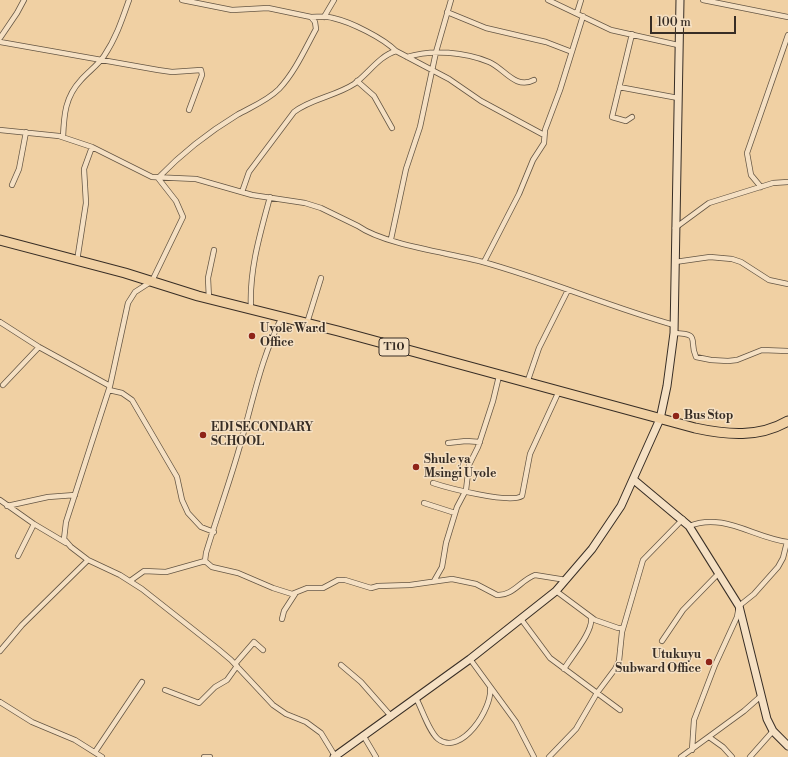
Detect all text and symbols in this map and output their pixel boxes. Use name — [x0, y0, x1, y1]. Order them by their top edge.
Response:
scale bar — [652, 8, 738, 34]
text: 100 m — [657, 15, 691, 30]
place label: Uyole Ward Office — [260, 322, 326, 350]
marker: Uyole Ward Office — [247, 331, 257, 341]
road number: T10 — [379, 338, 409, 356]
place label: Bus Stop — [684, 409, 733, 423]
marker: Bus Stop — [671, 411, 681, 421]
place label: EDI SECONDARY SCHOOL — [211, 421, 313, 449]
marker: EDI SECONDARY SCHOOL — [198, 430, 208, 440]
place label: Shule ya Msingi Uyole — [424, 453, 496, 481]
marker: Shule ya Msingi Uyole — [411, 462, 421, 472]
place label: Utukuyu Subward Office — [615, 648, 701, 676]
marker: Utukuyu Subward Office — [704, 657, 714, 667]

